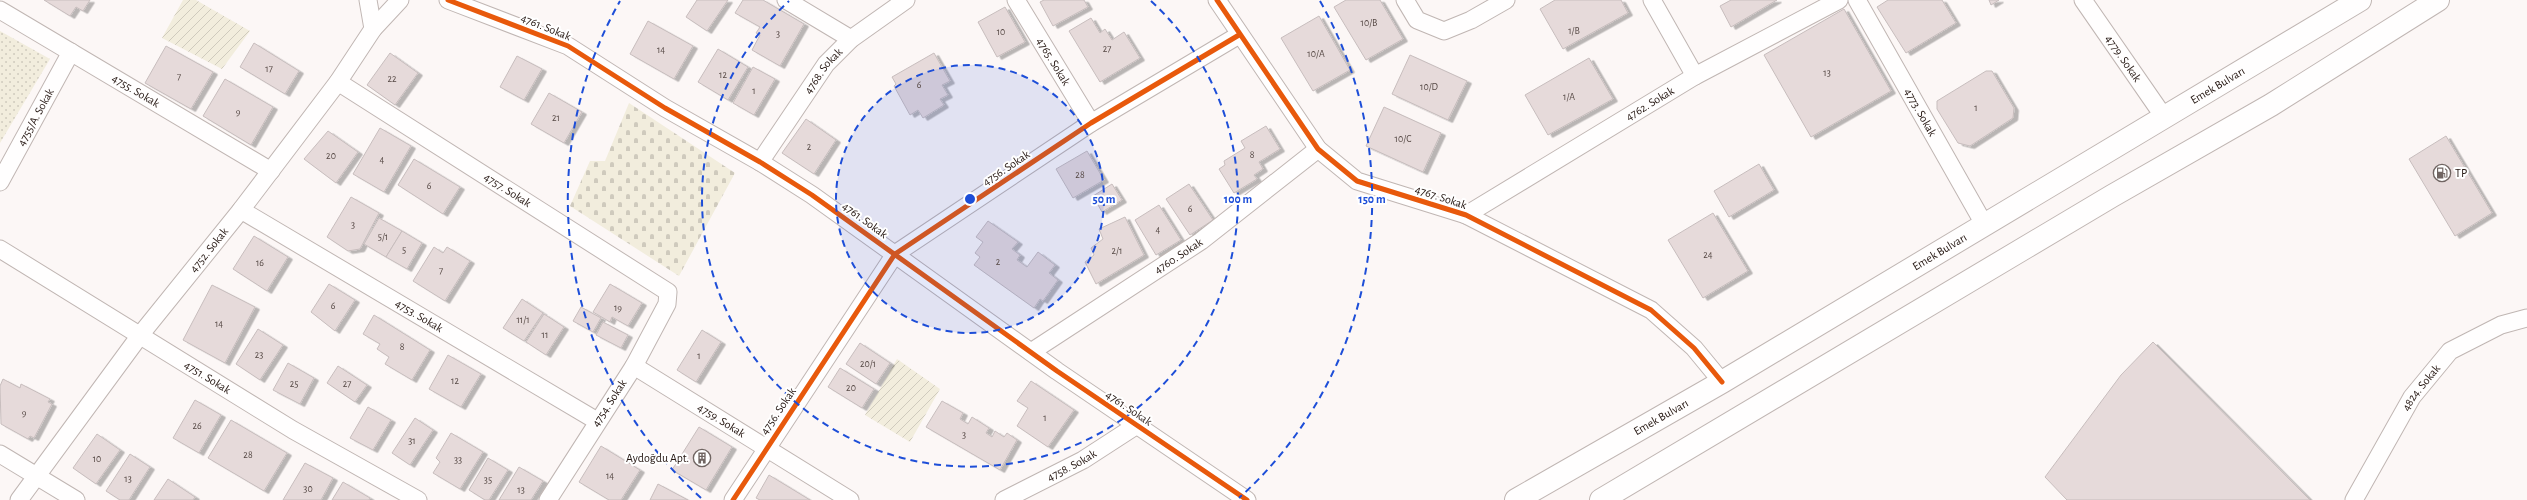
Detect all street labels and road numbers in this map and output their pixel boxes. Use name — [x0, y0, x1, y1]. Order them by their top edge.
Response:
street label: 4761. Sokak — [519, 12, 573, 43]
street label: 4779. Sokak — [2103, 33, 2144, 84]
street label: 4765. Sokak — [1034, 35, 1073, 88]
street label: 4768. Sokak — [802, 45, 845, 96]
street label: Emek Bulvarı — [2188, 64, 2247, 106]
street label: 4755. Sokak — [110, 72, 162, 110]
street label: 4762. Sokak — [1623, 84, 1677, 123]
street label: 4755/A. Sokak — [15, 86, 56, 148]
street label: 4773. Sokak — [1902, 86, 1939, 139]
street label: 4756. Sokak — [980, 148, 1032, 188]
street label: 4757. Sokak — [482, 171, 534, 210]
street label: 4767. Sokak — [1414, 183, 1469, 211]
street label: 4761. Sokak — [840, 200, 890, 241]
street label: 4752. Sokak — [187, 225, 231, 275]
street label: Emek Bulvarı — [1910, 231, 1969, 273]
street label: 4760. Sokak — [1152, 235, 1205, 276]
street label: 4753. Sokak — [393, 297, 445, 335]
street label: 4751. Sokak — [182, 358, 233, 396]
street label: 4824. Sokak — [2400, 362, 2443, 413]
street label: 4754. Sokak — [589, 377, 629, 429]
street label: 4756. Sokak — [758, 385, 798, 437]
street label: 4761. Sokak — [1104, 388, 1155, 428]
street label: Emek Bulvarı — [1631, 397, 1690, 437]
street label: 4759. Sokak — [695, 401, 748, 440]
street label: 4758. Sokak — [1045, 447, 1099, 483]

